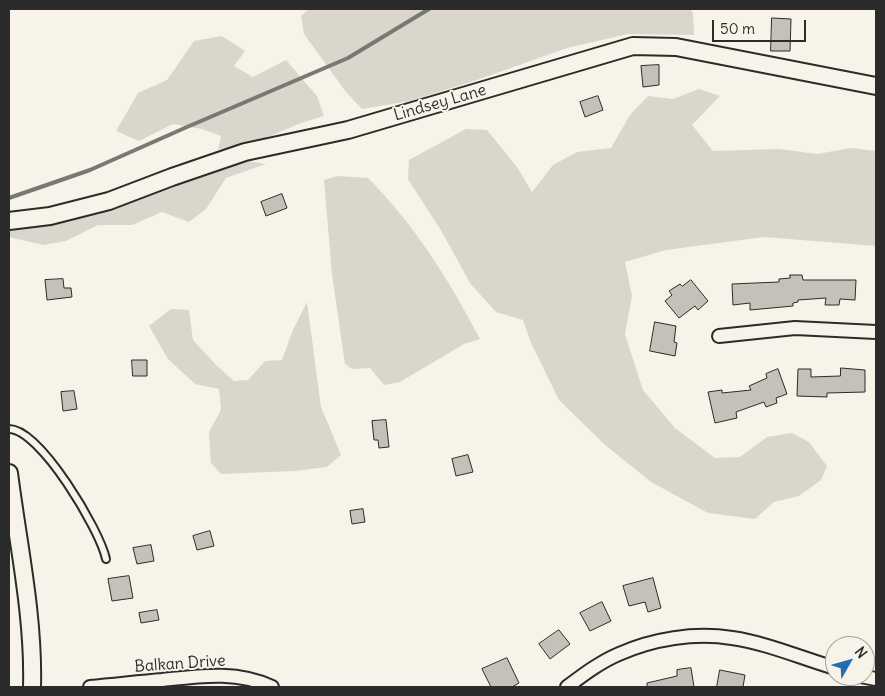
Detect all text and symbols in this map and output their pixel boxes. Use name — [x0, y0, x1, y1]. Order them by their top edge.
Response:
scale bar — [715, 10, 809, 42]
text: 50 m — [720, 19, 755, 38]
street label: Lindsey Lane — [392, 81, 488, 125]
north arrow — [825, 636, 875, 686]
text: N — [851, 643, 871, 662]
street label: Balkan Drive — [134, 651, 226, 677]

